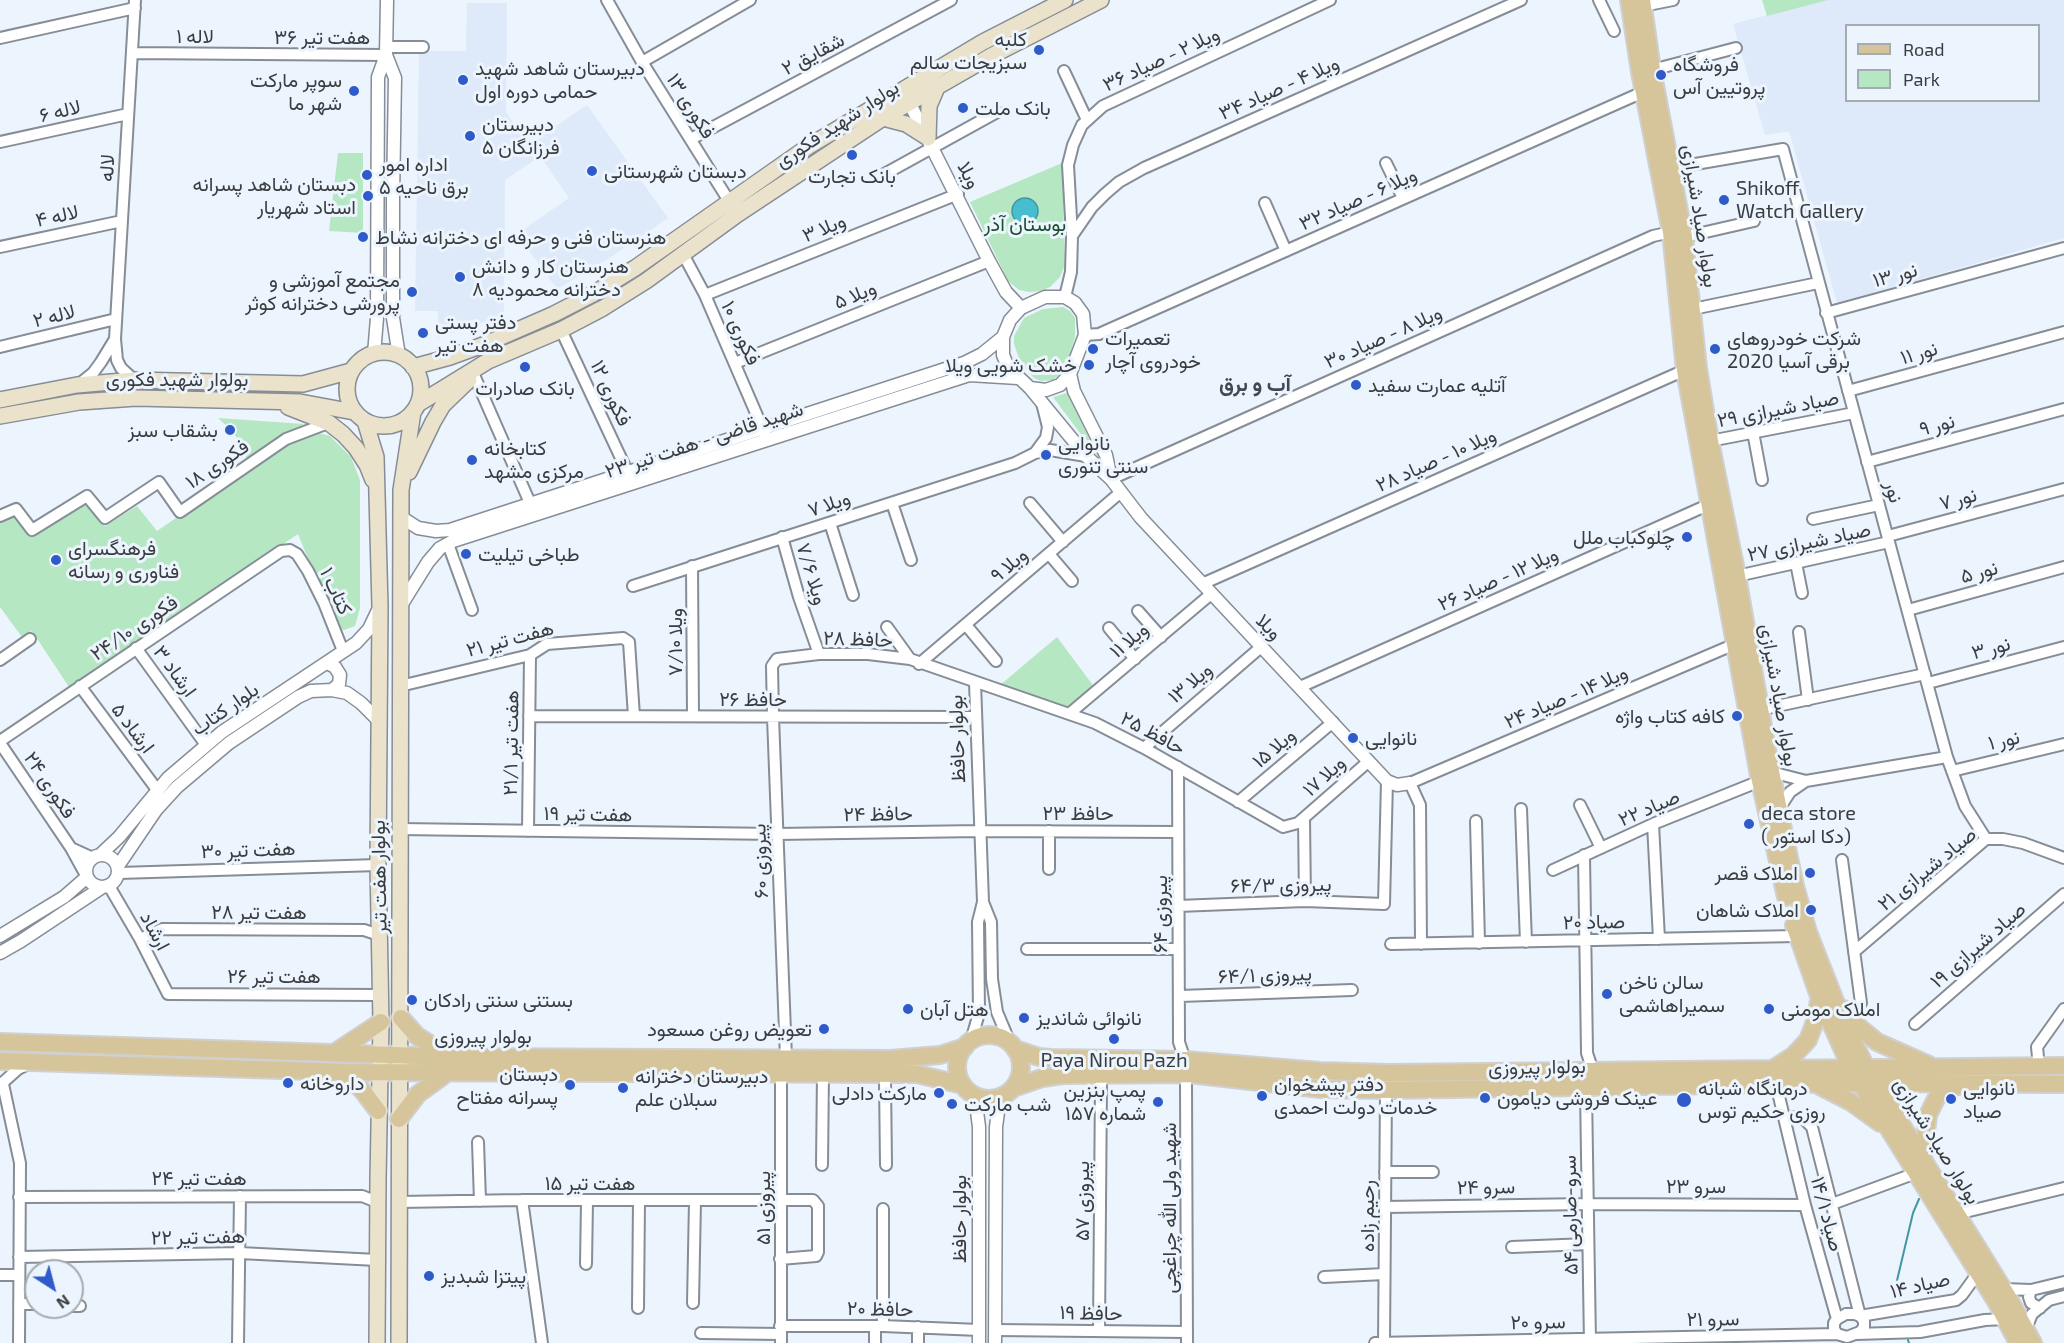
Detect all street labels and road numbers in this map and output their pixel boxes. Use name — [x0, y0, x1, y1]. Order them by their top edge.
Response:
street label: ویلا ۲ - صیاد ۳۶ — [1099, 21, 1223, 97]
street label: لاله ۱ — [176, 24, 214, 48]
street label: هفت تیر ۳۶ — [274, 25, 370, 49]
street label: شقایق ۲ — [778, 28, 848, 80]
street label: ویلا ۴ - صیاد ۳۴ — [1215, 51, 1343, 125]
street label: فکوری ۱۳ — [662, 69, 720, 143]
street label: بولوار شهید فکوری — [771, 75, 903, 173]
street label: لاله ۶ — [37, 95, 83, 127]
street label: بولوار صیاد شیرازی — [1677, 143, 1723, 289]
street label: لاله — [94, 153, 120, 183]
street label: ویلا — [952, 157, 986, 193]
street label: ویلا ۶ - صیاد ۳۲ — [1295, 162, 1421, 236]
street label: لاله ۴ — [33, 200, 81, 232]
street label: ویلا ۳ — [799, 208, 849, 248]
street label: نور ۱۳ — [1870, 258, 1920, 292]
street label: ویلا ۵ — [830, 276, 880, 314]
street label: فکوری ۱۰ — [716, 297, 766, 369]
street label: لاله ۲ — [31, 299, 77, 333]
street label: ویلا ۸ - صیاد ۳۰ — [1320, 300, 1446, 374]
street label: نور ۱۱ — [1898, 336, 1940, 370]
street label: فکوری ۱۲ — [585, 356, 637, 430]
street label: بولوار شهید فکوری — [106, 367, 248, 391]
street label: صیاد شیرازی ۲۹ — [1715, 385, 1841, 433]
street label: شهید قاضی - هفت تیر ۲۳ — [602, 397, 806, 483]
street label: نور ۹ — [1917, 409, 1957, 441]
street label: ویلا ۱۰ - صیاد ۲۸ — [1372, 423, 1500, 497]
street label: فکوری ١٨ — [181, 434, 253, 494]
street label: نور — [1880, 479, 1908, 505]
street label: نور ۷ — [1937, 483, 1979, 515]
street label: ویلا ۷ — [805, 486, 853, 522]
street label: صیاد شیرازی ۲۷ — [1745, 517, 1873, 567]
street label: ویلا ۷/۶ — [791, 540, 833, 608]
street label: ویلا ۱۲ - صیاد ۲۶ — [1434, 542, 1562, 616]
street label: ویلا ۹ — [985, 543, 1033, 587]
street label: نور ۵ — [1958, 556, 2000, 588]
street label: کتاب ۱ — [315, 564, 357, 618]
street label: فکوری ۲۴/۱۰ — [86, 590, 182, 666]
street label: ویلا ۷/۱۰ — [663, 608, 687, 676]
street label: ویلا — [1251, 609, 1287, 645]
street label: هفت تیر ۲۱ — [464, 616, 556, 662]
street label: ویلا ۱۱ — [1105, 617, 1153, 663]
street label: بولوار صیاد شیرازی — [1755, 622, 1803, 768]
street label: حافظ ۲۸ — [823, 626, 893, 652]
street label: نور ۳ — [1969, 631, 2013, 665]
street label: ارشاد ۳ — [148, 640, 202, 702]
street label: ویلا ۱۳ — [1163, 658, 1217, 708]
street label: ویلا ۱۴ - صیاد ۲۴ — [1501, 660, 1631, 734]
street label: بلوار کتاب — [187, 677, 263, 741]
street label: حافظ ۲۶ — [719, 687, 787, 711]
street label: هفت تیر ۲۱/۱ — [498, 690, 524, 796]
street label: بولوار حافظ — [943, 694, 971, 784]
street label: ارشاد ۵ — [106, 698, 160, 758]
street label: حافظ ۲۵ — [1117, 706, 1189, 760]
street label: ویلا ۱۵ — [1247, 723, 1301, 773]
street label: نور ۱ — [1986, 725, 2022, 755]
street label: فکوری ۲۴ — [19, 747, 81, 823]
street label: ویلا ۱۷ — [1298, 751, 1350, 801]
street label: صیاد ۲۲ — [1615, 784, 1683, 832]
street label: هفت تیر ۱۹ — [544, 801, 632, 827]
street label: حافظ ۲۴ — [843, 801, 913, 827]
street label: حافظ ۲۳ — [1042, 801, 1114, 825]
street label: بولوار هفت تیر — [366, 820, 392, 934]
street label: صیاد شیرازی ۲۱ — [1873, 822, 1981, 916]
street label: پیروزی ۶۰ — [747, 823, 773, 899]
street label: هفت تیر ۳۰ — [200, 836, 296, 864]
street label: پیروزی ۶۴/۳ — [1230, 872, 1332, 898]
street label: پیروزی ۶۴ — [1148, 875, 1172, 953]
street label: صیاد شیرازی ۱۹ — [1925, 897, 2031, 993]
street label: هفت تیر ۲۸ — [211, 900, 307, 924]
street label: ارشاد — [135, 907, 175, 955]
street label: صیاد ۲۰ — [1563, 909, 1625, 935]
street label: پیروزی ۶۴/۱ — [1218, 961, 1312, 989]
street label: هفت تیر ۲۶ — [227, 964, 321, 988]
street label: بولوار پیروزی — [434, 1024, 532, 1048]
street label: بولوار پیروزی — [1488, 1054, 1586, 1080]
street label: بولوار صیاد شیرازی — [1889, 1073, 1985, 1209]
street label: شهید ولی الله چراغچی — [1157, 1122, 1181, 1294]
street label: سرو-صارمی ۵۴ — [1557, 1155, 1583, 1275]
street label: پیروزی ۵۷ — [1070, 1161, 1094, 1241]
street label: هفت تیر ۲۴ — [151, 1166, 247, 1190]
street label: هفت تیر ۱۵ — [545, 1171, 635, 1195]
street label: پیروزی ۵۱ — [751, 1171, 775, 1245]
street label: سرو ۲۴ — [1457, 1174, 1515, 1200]
street label: سرو ۲۳ — [1666, 1174, 1726, 1198]
street label: صیاد ۱۴/۱ — [1806, 1174, 1848, 1254]
street label: بولوار حافظ — [947, 1175, 971, 1263]
street label: رحیم زاده — [1355, 1180, 1379, 1252]
street label: هفت تیر ۲۲ — [151, 1224, 245, 1250]
street label: صیاد ۱۴ — [1888, 1267, 1952, 1303]
street label: حافظ ۲۰ — [847, 1296, 913, 1322]
street label: حافظ ۱۹ — [1059, 1300, 1123, 1326]
street label: سرو ۲۱ — [1686, 1307, 1740, 1331]
street label: سرو ۲۰ — [1510, 1310, 1566, 1334]

